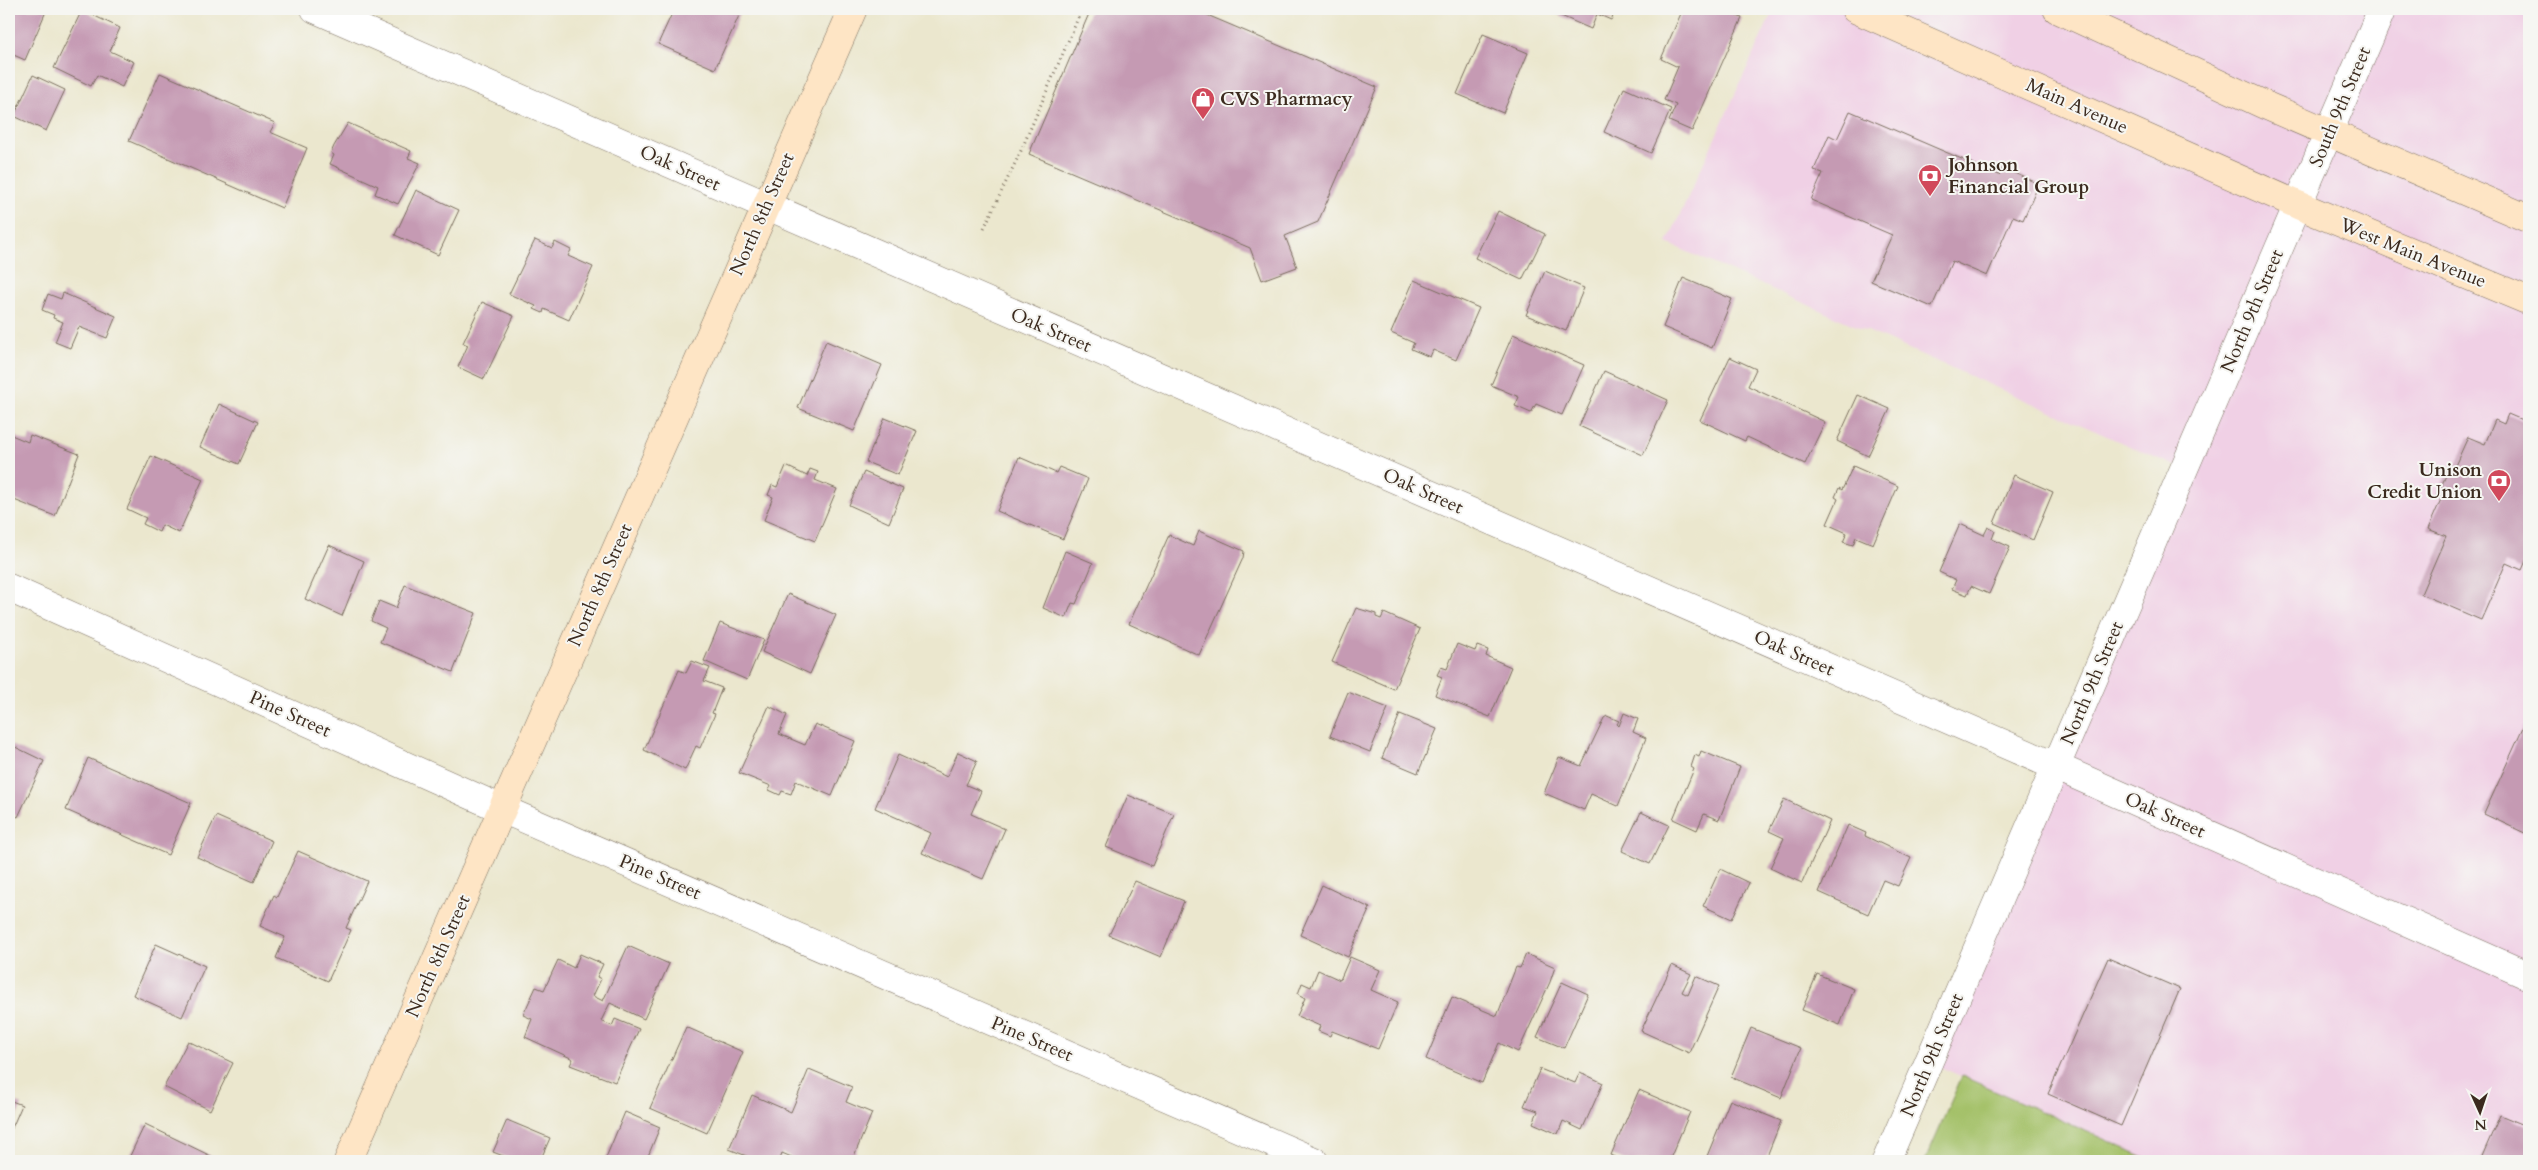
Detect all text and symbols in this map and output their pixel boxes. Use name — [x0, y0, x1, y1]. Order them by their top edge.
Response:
street label: South 9th Street — [2303, 43, 2377, 171]
street label: Main Avenue — [2022, 72, 2132, 140]
shop icon: CVS Pharmacy — [1190, 86, 1216, 120]
place label: CVS Pharmacy — [1220, 86, 1353, 112]
street label: Oak Street — [636, 139, 724, 197]
street label: North 8th Street — [723, 148, 801, 280]
place label: Johnson Financial Group — [1945, 152, 2089, 200]
bank icon: Johnson Financial Group — [1917, 163, 1943, 197]
street label: West Main Avenue — [2335, 211, 2490, 294]
street label: North 9th Street — [2214, 245, 2290, 377]
street label: Oak Street — [1007, 301, 1095, 359]
place label: Unison Credit Union — [2367, 457, 2483, 505]
street label: Oak Street — [1379, 462, 1467, 520]
bank icon: Unison Credit Union — [2486, 468, 2512, 502]
street label: North 8th Street — [561, 519, 639, 651]
street label: North 9th Street — [2054, 617, 2130, 749]
street label: Oak Street — [1750, 624, 1838, 682]
street label: Pine Street — [245, 684, 335, 744]
street label: Oak Street — [2121, 786, 2209, 844]
street label: Pine Street — [615, 848, 705, 906]
street label: North 8th Street — [399, 890, 477, 1022]
street label: North 9th Street — [1894, 989, 1970, 1121]
street label: Pine Street — [987, 1010, 1077, 1068]
north arrow — [2456, 1088, 2506, 1138]
text: N — [2474, 1115, 2487, 1134]

